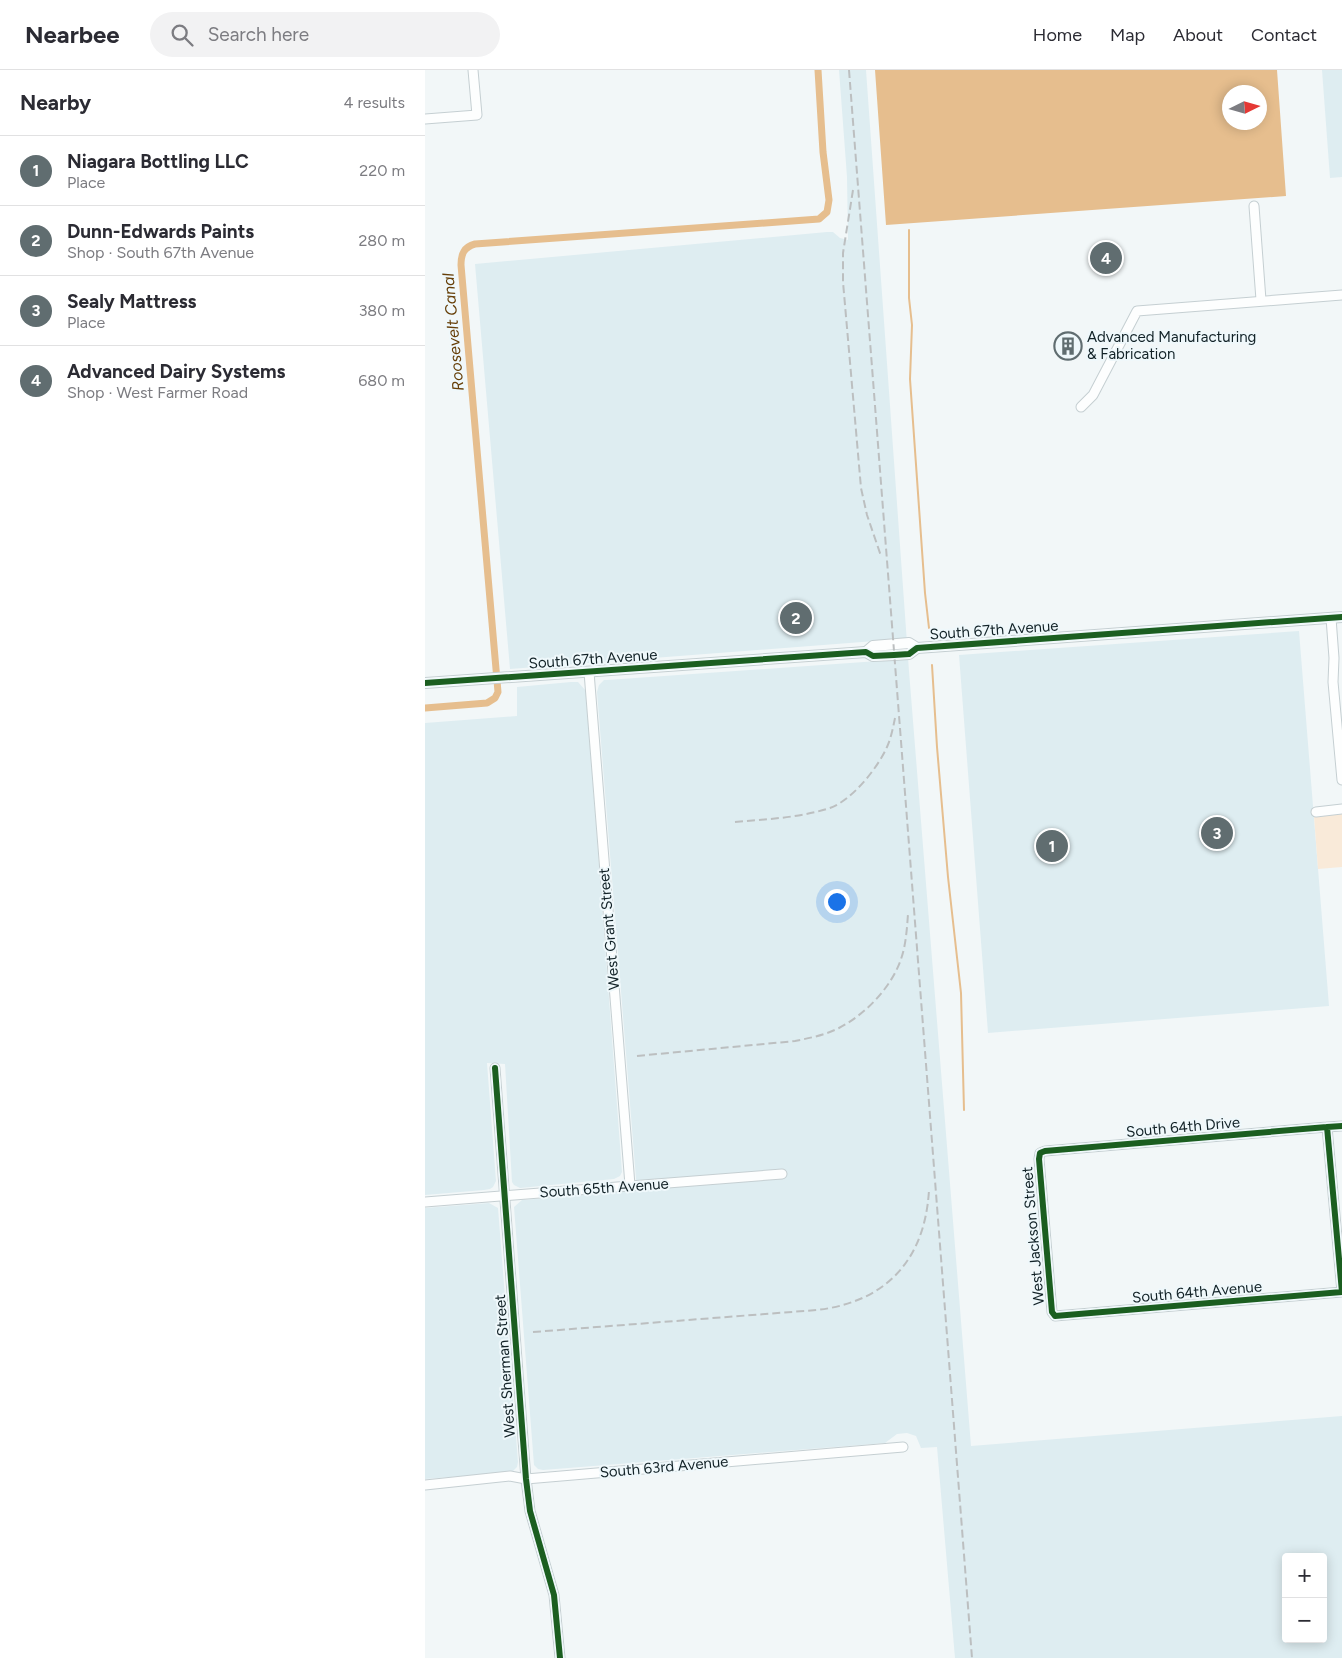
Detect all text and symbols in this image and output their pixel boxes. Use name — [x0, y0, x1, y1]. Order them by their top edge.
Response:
search box — [150, 12, 500, 57]
text: Nearbee — [25, 20, 120, 49]
icon: search — [168, 21, 196, 49]
text: Search here — [208, 23, 309, 46]
text: Home — [1033, 24, 1082, 46]
text: Map — [1110, 24, 1145, 46]
text: About — [1173, 24, 1223, 46]
text: Contact — [1251, 24, 1317, 46]
north arrow — [1222, 85, 1267, 130]
text: Nearby — [20, 90, 91, 115]
text: 4 results — [344, 93, 405, 112]
text: Niagara Bottling LLC — [67, 150, 249, 173]
text: 1 — [33, 161, 39, 180]
text: 220 m — [359, 161, 405, 180]
text: Place — [67, 173, 105, 192]
text: Dunn-Edwards Paints — [67, 220, 254, 243]
text: 2 — [31, 231, 41, 250]
text: 280 m — [358, 231, 405, 250]
pin: 4 — [1090, 239, 1122, 277]
text: Shop · South 67th Avenue — [67, 243, 254, 262]
water label: Roosevelt Canal — [438, 272, 468, 392]
text: Sealy Mattress — [67, 290, 196, 313]
text: 3 — [32, 301, 40, 320]
text: 380 m — [359, 301, 405, 320]
text: Place — [67, 313, 105, 332]
place label: Advanced Manufacturing & Fabrication — [1087, 328, 1256, 363]
building icon: Advanced Manufacturing & Fabrication — [1053, 331, 1083, 361]
text: Advanced Dairy Systems — [67, 360, 285, 383]
text: 4 — [31, 371, 41, 390]
text: 680 m — [358, 371, 405, 390]
text: Shop · West Farmer Road — [67, 383, 248, 402]
pin: 2 — [780, 599, 812, 637]
street label: South 67th Avenue — [929, 617, 1059, 643]
street label: South 67th Avenue — [528, 646, 658, 672]
pin: 3 — [1201, 814, 1233, 852]
pin: 1 — [1036, 827, 1068, 865]
street label: West Grant Street — [595, 867, 623, 991]
your location — [824, 889, 850, 915]
street label: South 64th Drive — [1125, 1113, 1241, 1141]
street label: West Jackson Street — [1018, 1166, 1048, 1306]
street label: South 65th Avenue — [539, 1175, 669, 1201]
street label: South 64th Avenue — [1131, 1277, 1263, 1307]
street label: West Sherman Street — [491, 1293, 519, 1438]
street label: South 63rd Avenue — [599, 1452, 729, 1482]
map controls — [1282, 1553, 1327, 1643]
button: + — [1282, 1553, 1327, 1598]
button: − — [1282, 1598, 1327, 1643]

